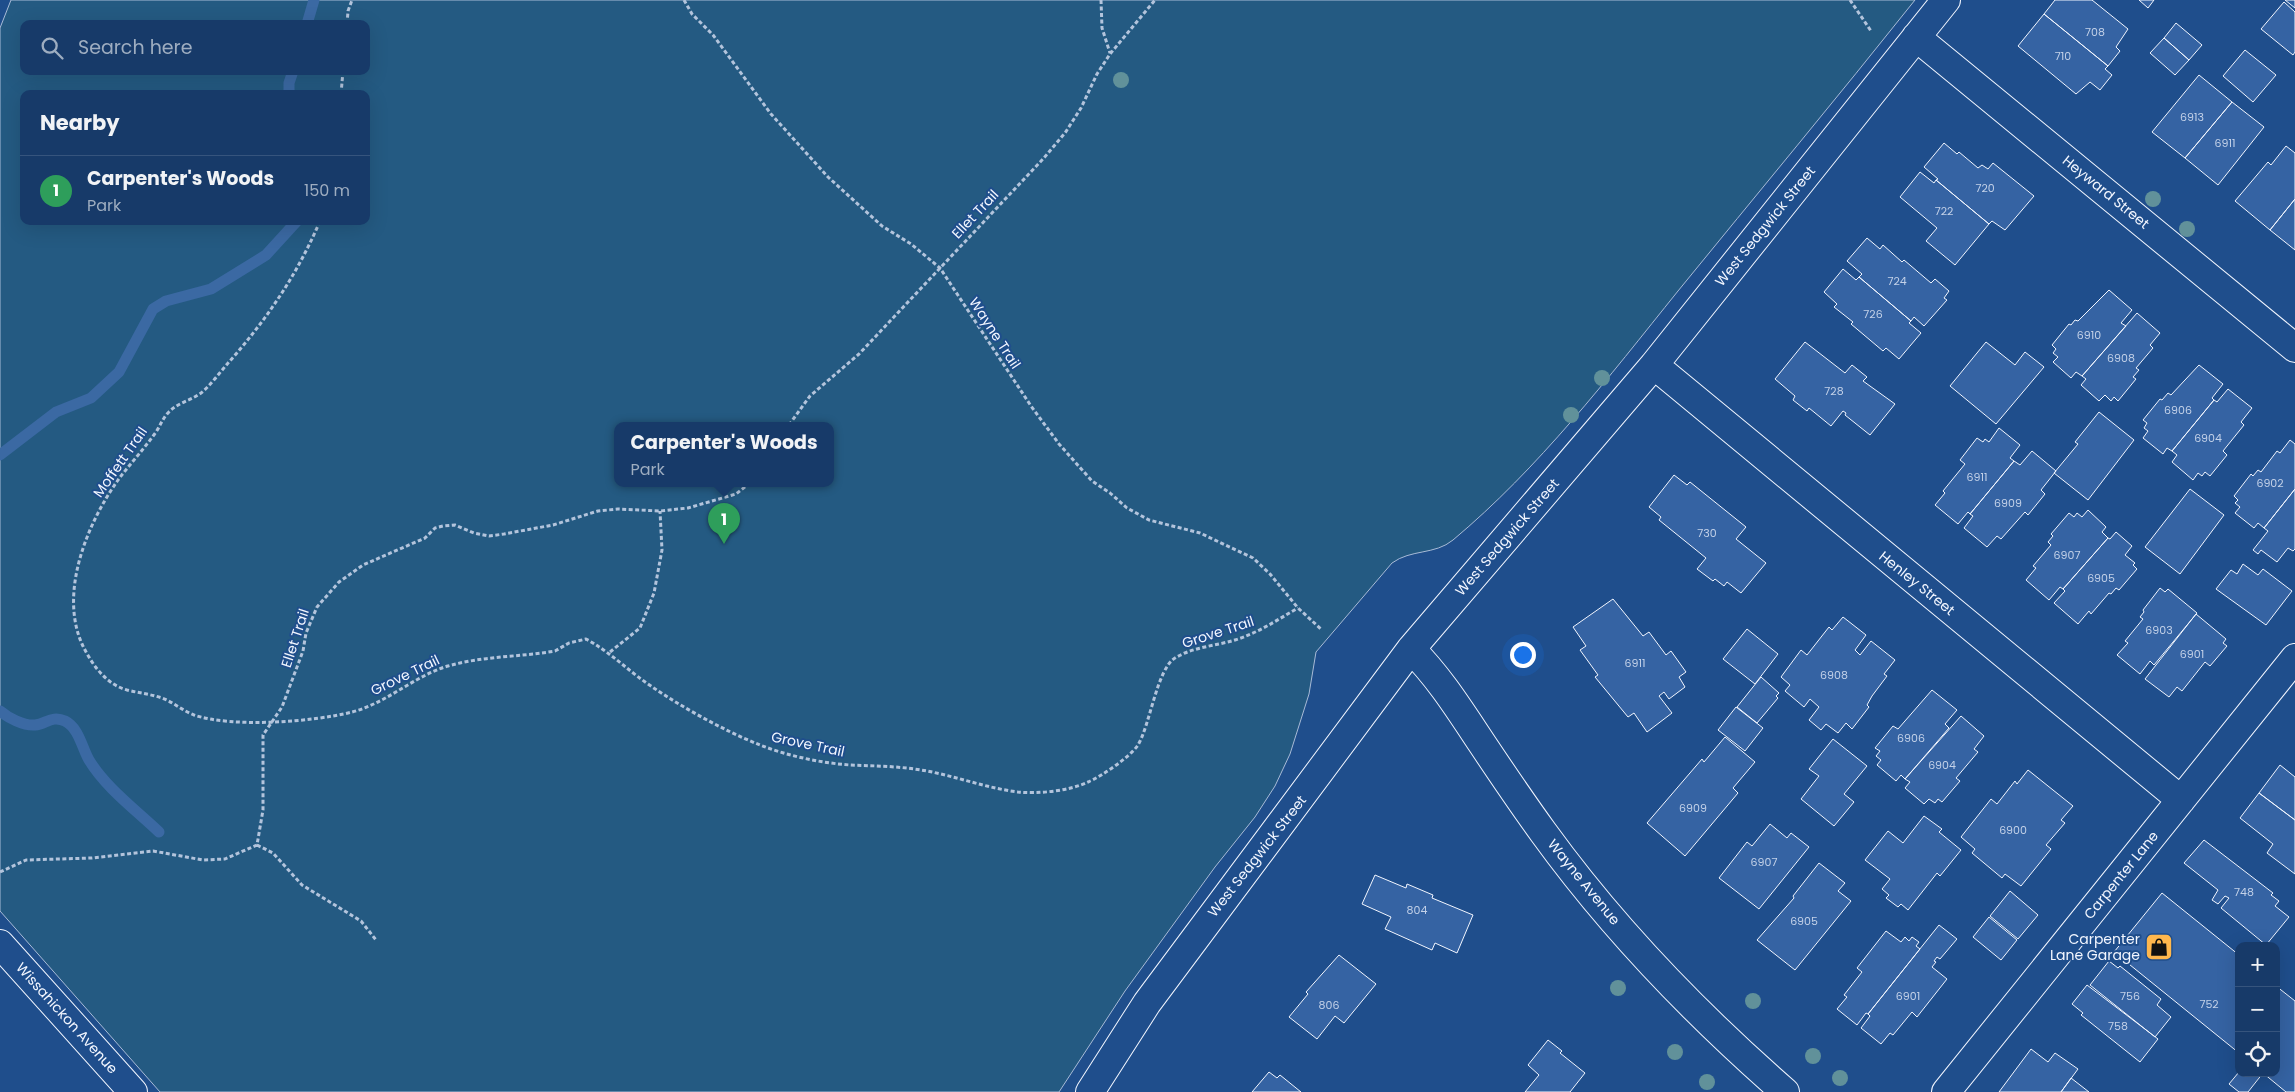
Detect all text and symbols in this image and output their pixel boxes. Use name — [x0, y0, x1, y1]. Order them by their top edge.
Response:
search box — [20, 20, 370, 75]
house number: 708 — [2085, 24, 2105, 40]
icon: search — [38, 34, 66, 62]
text: Search here — [78, 34, 192, 61]
house number: 710 — [2055, 48, 2071, 64]
text: Nearby — [40, 108, 120, 137]
house number: 6913 — [2180, 109, 2204, 125]
house number: 6911 — [2215, 135, 2235, 151]
street label: Heyward Street — [2058, 151, 2154, 233]
street label: West Sedgwick Street — [1710, 162, 1820, 290]
text: Carpenter's Woods — [87, 165, 274, 192]
text: 1 — [53, 179, 59, 202]
text: 150 m — [304, 179, 350, 202]
house number: 720 — [1975, 180, 1995, 196]
street label: Ellet Trail — [947, 185, 1003, 243]
text: Park — [87, 194, 121, 217]
house number: 722 — [1935, 203, 1953, 219]
house number: 724 — [1887, 273, 1907, 289]
street label: Wayne Trail — [964, 293, 1026, 373]
house number: 726 — [1863, 306, 1883, 322]
house number: 6910 — [2077, 327, 2101, 343]
house number: 6908 — [2107, 350, 2135, 366]
house number: 728 — [1824, 383, 1844, 399]
house number: 6906 — [2164, 402, 2192, 418]
popup — [614, 422, 834, 487]
street label: Moffett Trail — [88, 423, 152, 501]
text: Carpenter's Woods — [631, 429, 818, 456]
house number: 6904 — [2194, 430, 2222, 446]
text: Park — [631, 458, 665, 481]
house number: 6911 — [1967, 469, 1987, 485]
street label: West Sedgwick Street — [1450, 474, 1564, 600]
house number: 6902 — [2256, 475, 2284, 491]
house number: 6909 — [1994, 495, 2022, 511]
pin: 1 — [708, 503, 740, 544]
house number: 730 — [1697, 525, 1717, 541]
street label: Henley Street — [1875, 546, 1959, 620]
house number: 6907 — [2054, 547, 2080, 563]
house number: 6905 — [2087, 570, 2115, 586]
street label: Ellet Trail — [276, 606, 314, 670]
street label: Grove Trail — [1179, 611, 1257, 653]
house number: 6903 — [2145, 622, 2173, 638]
your location — [1510, 642, 1536, 668]
house number: 6901 — [2180, 646, 2204, 662]
street label: Grove Trail — [367, 650, 443, 700]
house number: 6911 — [1625, 655, 1645, 671]
house number: 6908 — [1820, 667, 1848, 683]
street label: Grove Trail — [769, 726, 847, 762]
house number: 6906 — [1897, 730, 1925, 746]
house number: 6904 — [1928, 757, 1956, 773]
street label: West Sedgwick Street — [1203, 791, 1311, 921]
house number: 6909 — [1679, 800, 1707, 816]
house number: 6900 — [1999, 822, 2027, 838]
street label: Carpenter Lane — [2079, 826, 2163, 923]
street label: Wayne Avenue — [1543, 835, 1625, 929]
house number: 6907 — [1751, 854, 1777, 870]
house number: 748 — [2234, 884, 2254, 900]
house number: 804 — [1407, 902, 1427, 918]
house number: 6905 — [1790, 913, 1818, 929]
place label: Carpenter Lane Garage — [2050, 929, 2140, 965]
shop icon: Carpenter Lane Garage — [2144, 932, 2174, 962]
map controls — [2235, 942, 2280, 1077]
button: + — [2235, 942, 2280, 987]
street label: Wissahickon Avenue — [12, 958, 123, 1078]
button: − — [2235, 987, 2280, 1032]
house number: 6901 — [1896, 988, 1920, 1004]
house number: 756 — [2120, 988, 2140, 1004]
house number: 752 — [2199, 996, 2219, 1012]
house number: 806 — [1319, 997, 1339, 1013]
house number: 758 — [2108, 1018, 2128, 1034]
button: locate — [2235, 1032, 2280, 1077]

